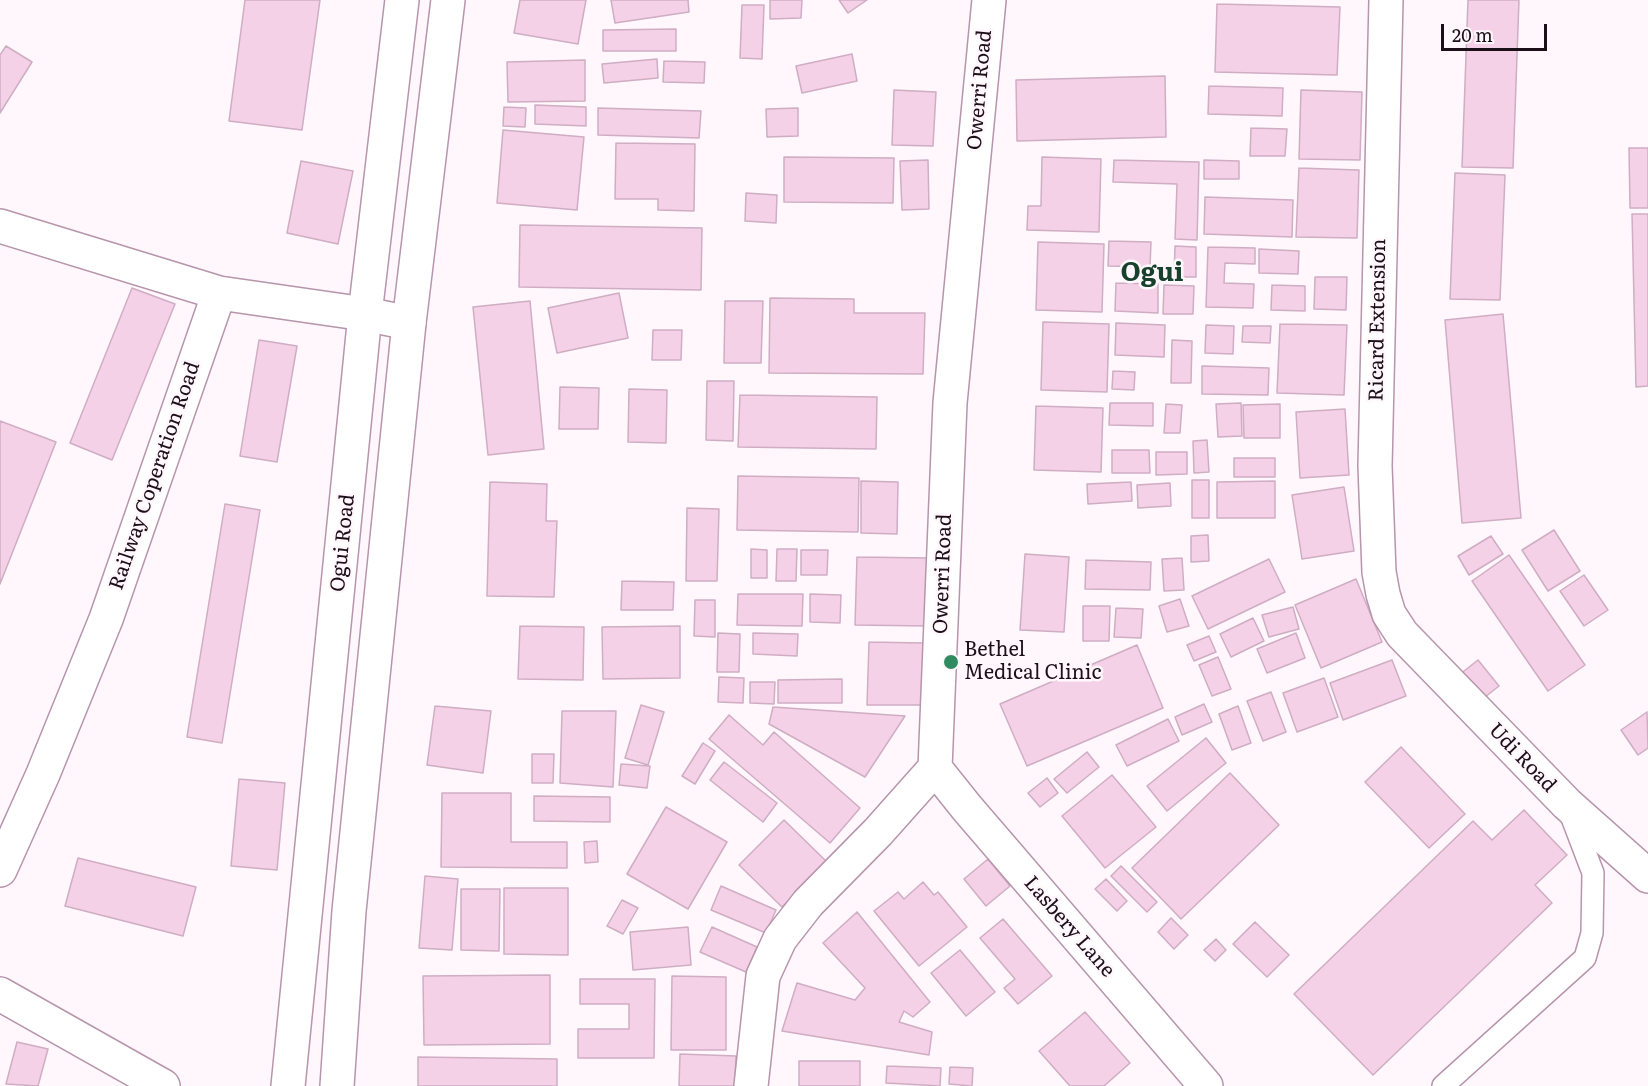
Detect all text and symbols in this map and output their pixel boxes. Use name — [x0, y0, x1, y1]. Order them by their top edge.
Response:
scale bar — [1444, 12, 1550, 50]
text: 20 m — [1452, 21, 1493, 48]
street label: Owerri Road — [963, 29, 997, 151]
street label: Ricard Extension — [1365, 238, 1391, 402]
district label: Ogui — [1120, 257, 1184, 289]
street label: Railway Coperation Road — [105, 359, 205, 593]
street label: Ogui Road — [326, 493, 360, 593]
street label: Owerri Road — [929, 513, 957, 635]
place label: Bethel Medical Clinic — [964, 638, 1101, 685]
marker: Bethel Medical Clinic — [942, 653, 960, 671]
street label: Udi Road — [1483, 718, 1561, 798]
street label: Lasbery Lane — [1019, 872, 1119, 982]

